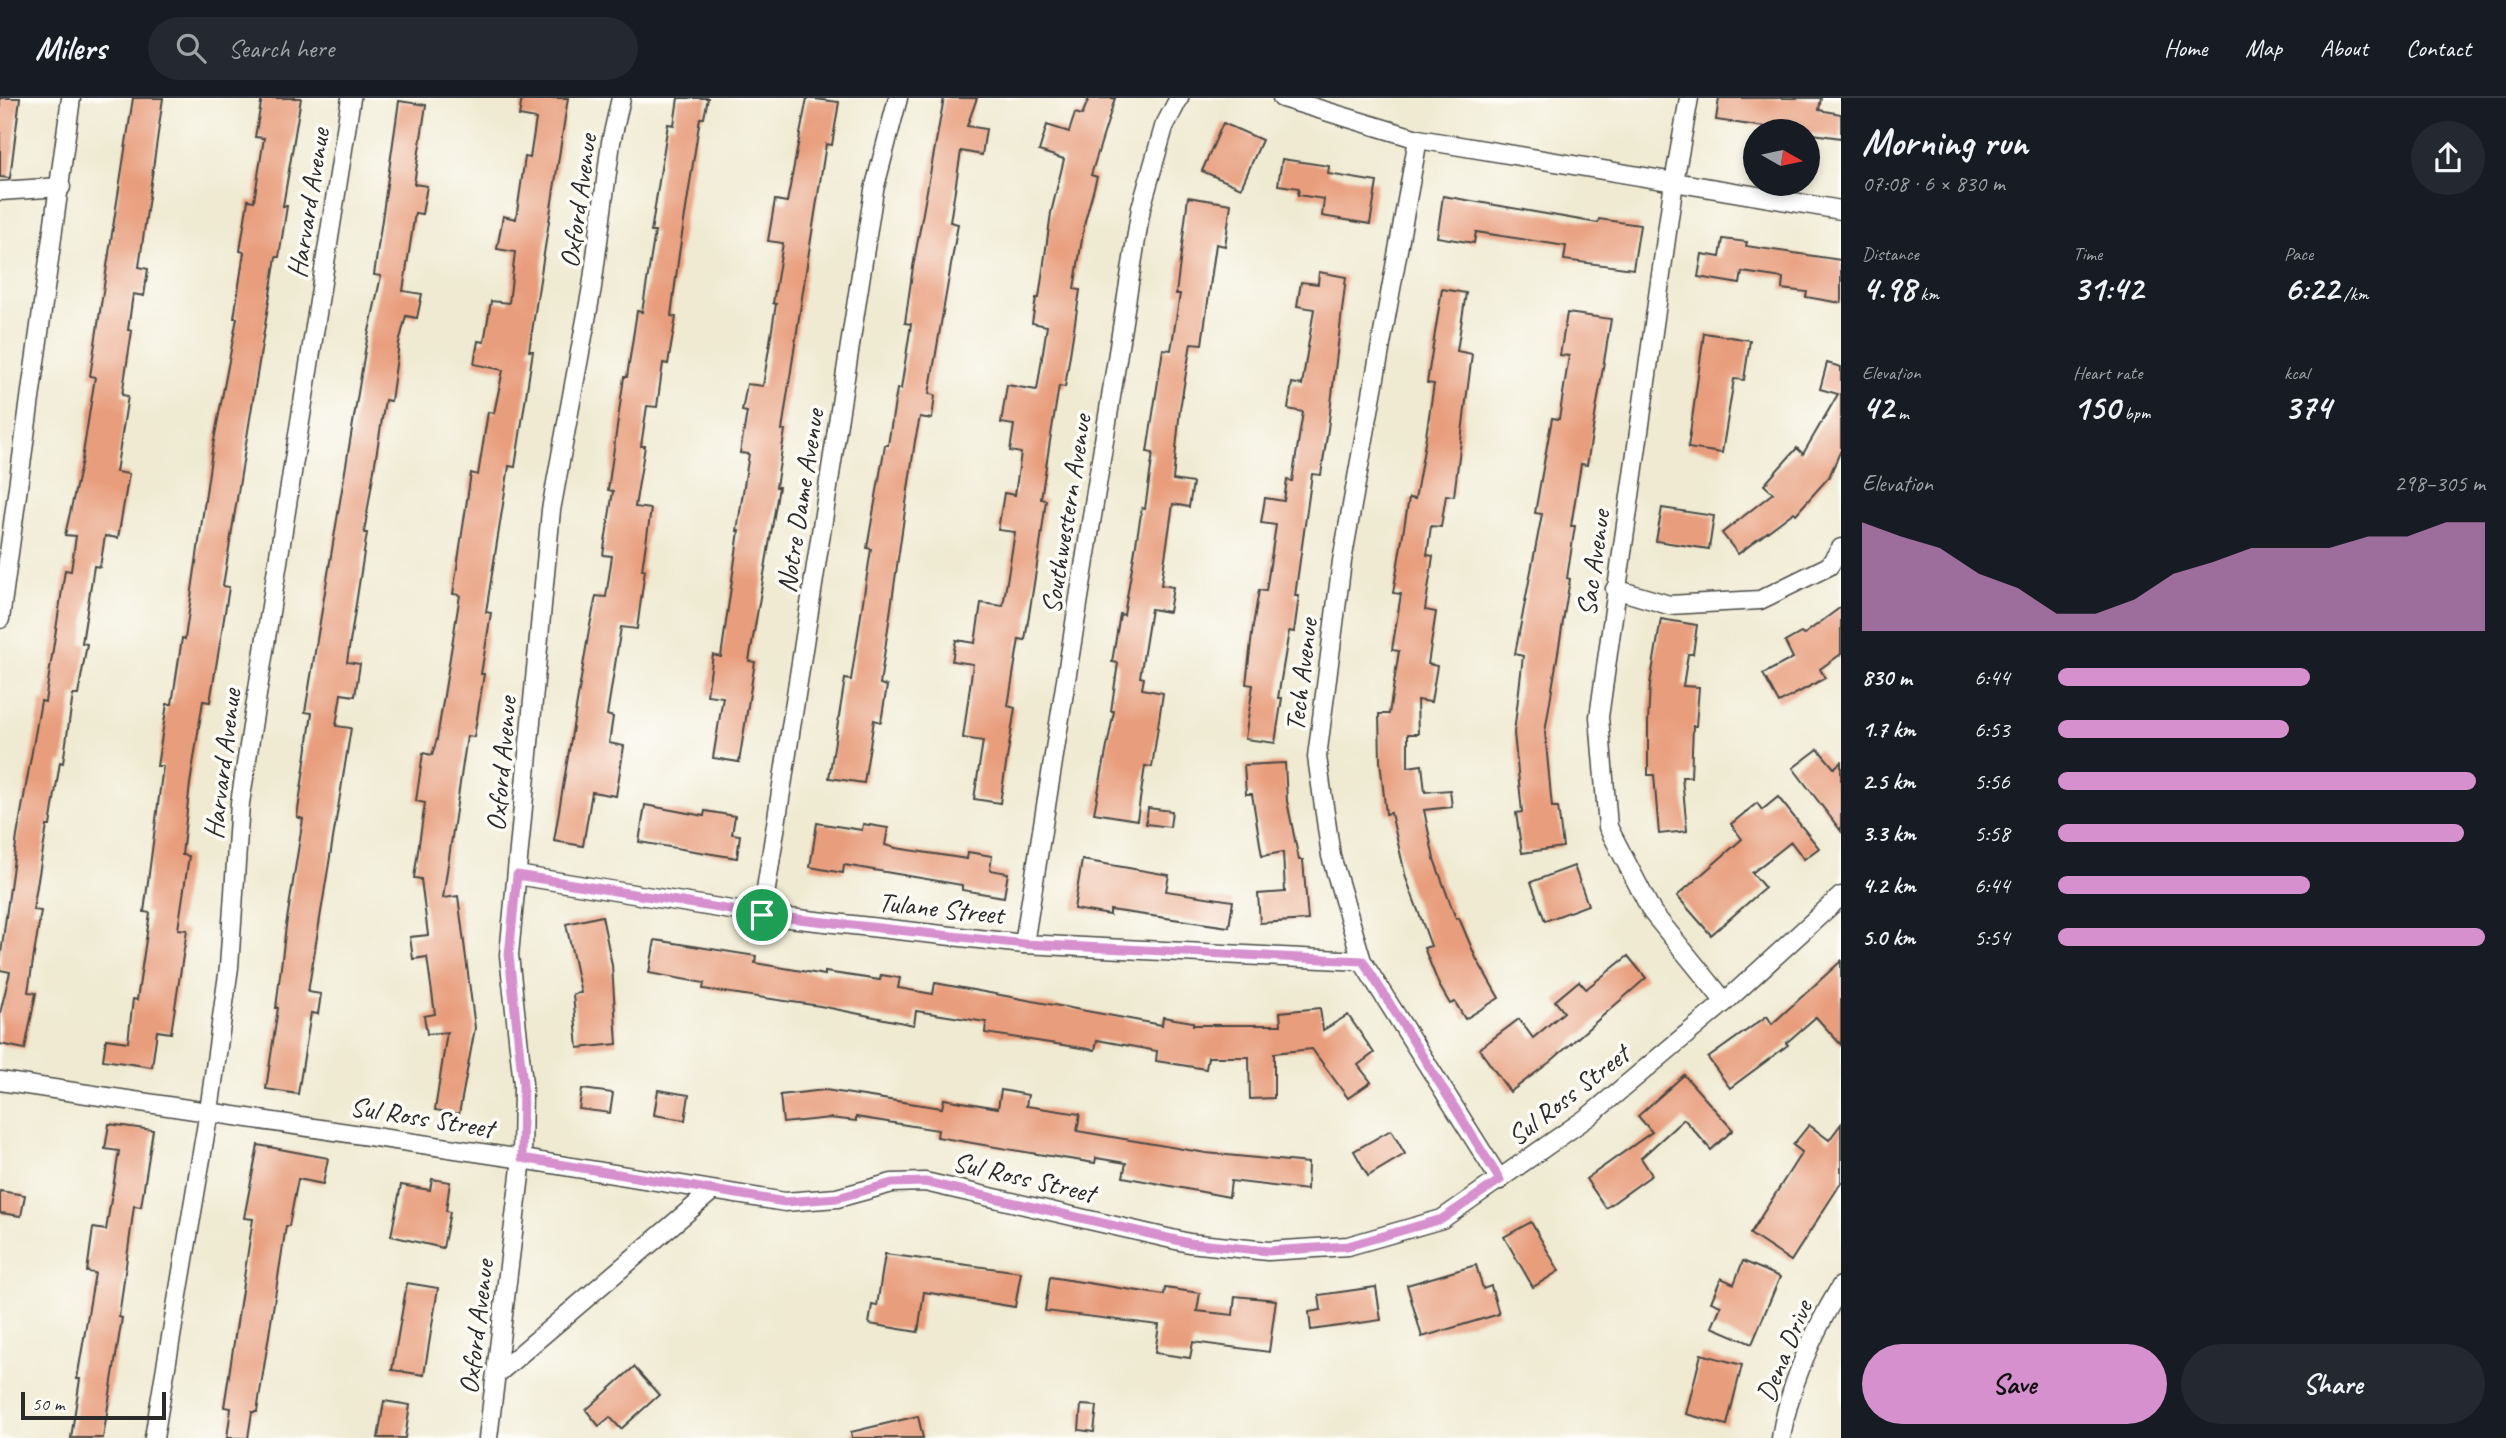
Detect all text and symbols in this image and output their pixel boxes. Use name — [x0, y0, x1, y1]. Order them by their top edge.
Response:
search box — [148, 17, 638, 80]
text: Milers — [35, 27, 106, 69]
icon: search — [172, 29, 210, 67]
text: Search here — [228, 32, 334, 65]
text: Home — [2164, 33, 2207, 63]
text: Map — [2245, 33, 2282, 63]
text: About — [2320, 33, 2368, 63]
text: Contact — [2406, 33, 2471, 63]
north arrow — [1743, 119, 1820, 196]
map controls — [1743, 119, 1820, 196]
text: Morning run — [1862, 119, 2028, 166]
button: share — [2411, 121, 2485, 195]
street label: Harvard Avenue — [279, 124, 337, 280]
street label: Oxford Avenue — [551, 130, 605, 270]
text: 07:08 · 6 × 830 m — [1862, 169, 2005, 198]
text: Distance — [1862, 242, 1919, 266]
text: Time — [2073, 242, 2102, 266]
text: Pace — [2284, 242, 2313, 266]
text: 4.98 — [1862, 266, 1916, 311]
text: 31:42 — [2073, 266, 2143, 311]
text: 6:22 — [2284, 266, 2339, 311]
text: km — [1916, 282, 1939, 306]
text: /km — [2339, 282, 2368, 306]
text: Elevation — [1862, 361, 1920, 385]
text: Heart rate — [2073, 361, 2142, 385]
text: kcal — [2284, 361, 2309, 385]
text: 42 — [1862, 385, 1894, 430]
text: 150 — [2073, 385, 2120, 430]
text: 374 — [2284, 385, 2331, 430]
text: m — [1894, 401, 1909, 425]
text: bpm — [2120, 401, 2150, 425]
street label: Notre Dame Avenue — [768, 405, 832, 595]
street label: Southwestern Avenue — [1033, 410, 1099, 616]
text: Elevation — [1862, 469, 1933, 498]
text: 298–305 m — [2394, 469, 2485, 498]
street label: Sac Avenue — [1568, 506, 1618, 618]
street label: Tech Avenue — [1277, 615, 1326, 733]
text: 830 m — [1862, 663, 1912, 692]
text: 6:44 — [1974, 663, 2010, 692]
street label: Harvard Avenue — [195, 685, 249, 841]
street label: Oxford Avenue — [478, 693, 524, 833]
text: 1.7 km — [1862, 715, 1915, 744]
text: 6:53 — [1974, 715, 2010, 744]
text: 2.5 km — [1862, 767, 1915, 796]
text: 5:56 — [1974, 767, 2010, 796]
text: 3.3 km — [1862, 819, 1916, 848]
text: 5:58 — [1974, 819, 2010, 848]
text: 4.2 km — [1862, 871, 1916, 900]
text: 6:44 — [1974, 871, 2010, 900]
street label: Tulane Street — [877, 884, 1008, 932]
pin — [732, 885, 792, 945]
icon: arrive — [743, 896, 781, 934]
text: 5.0 km — [1862, 923, 1915, 952]
text: 5:54 — [1974, 923, 2010, 952]
street label: Sul Ross Street — [1500, 1034, 1639, 1153]
street label: Sul Ross Street — [348, 1088, 500, 1146]
street label: Sul Ross Street — [950, 1144, 1102, 1211]
street label: Oxford Avenue — [450, 1256, 502, 1396]
street label: Dena Drive — [1748, 1294, 1821, 1407]
button: Save — [1862, 1344, 2167, 1424]
button: Share — [2181, 1344, 2485, 1424]
scale bar — [21, 1389, 166, 1421]
text: 50 m — [32, 1392, 64, 1416]

